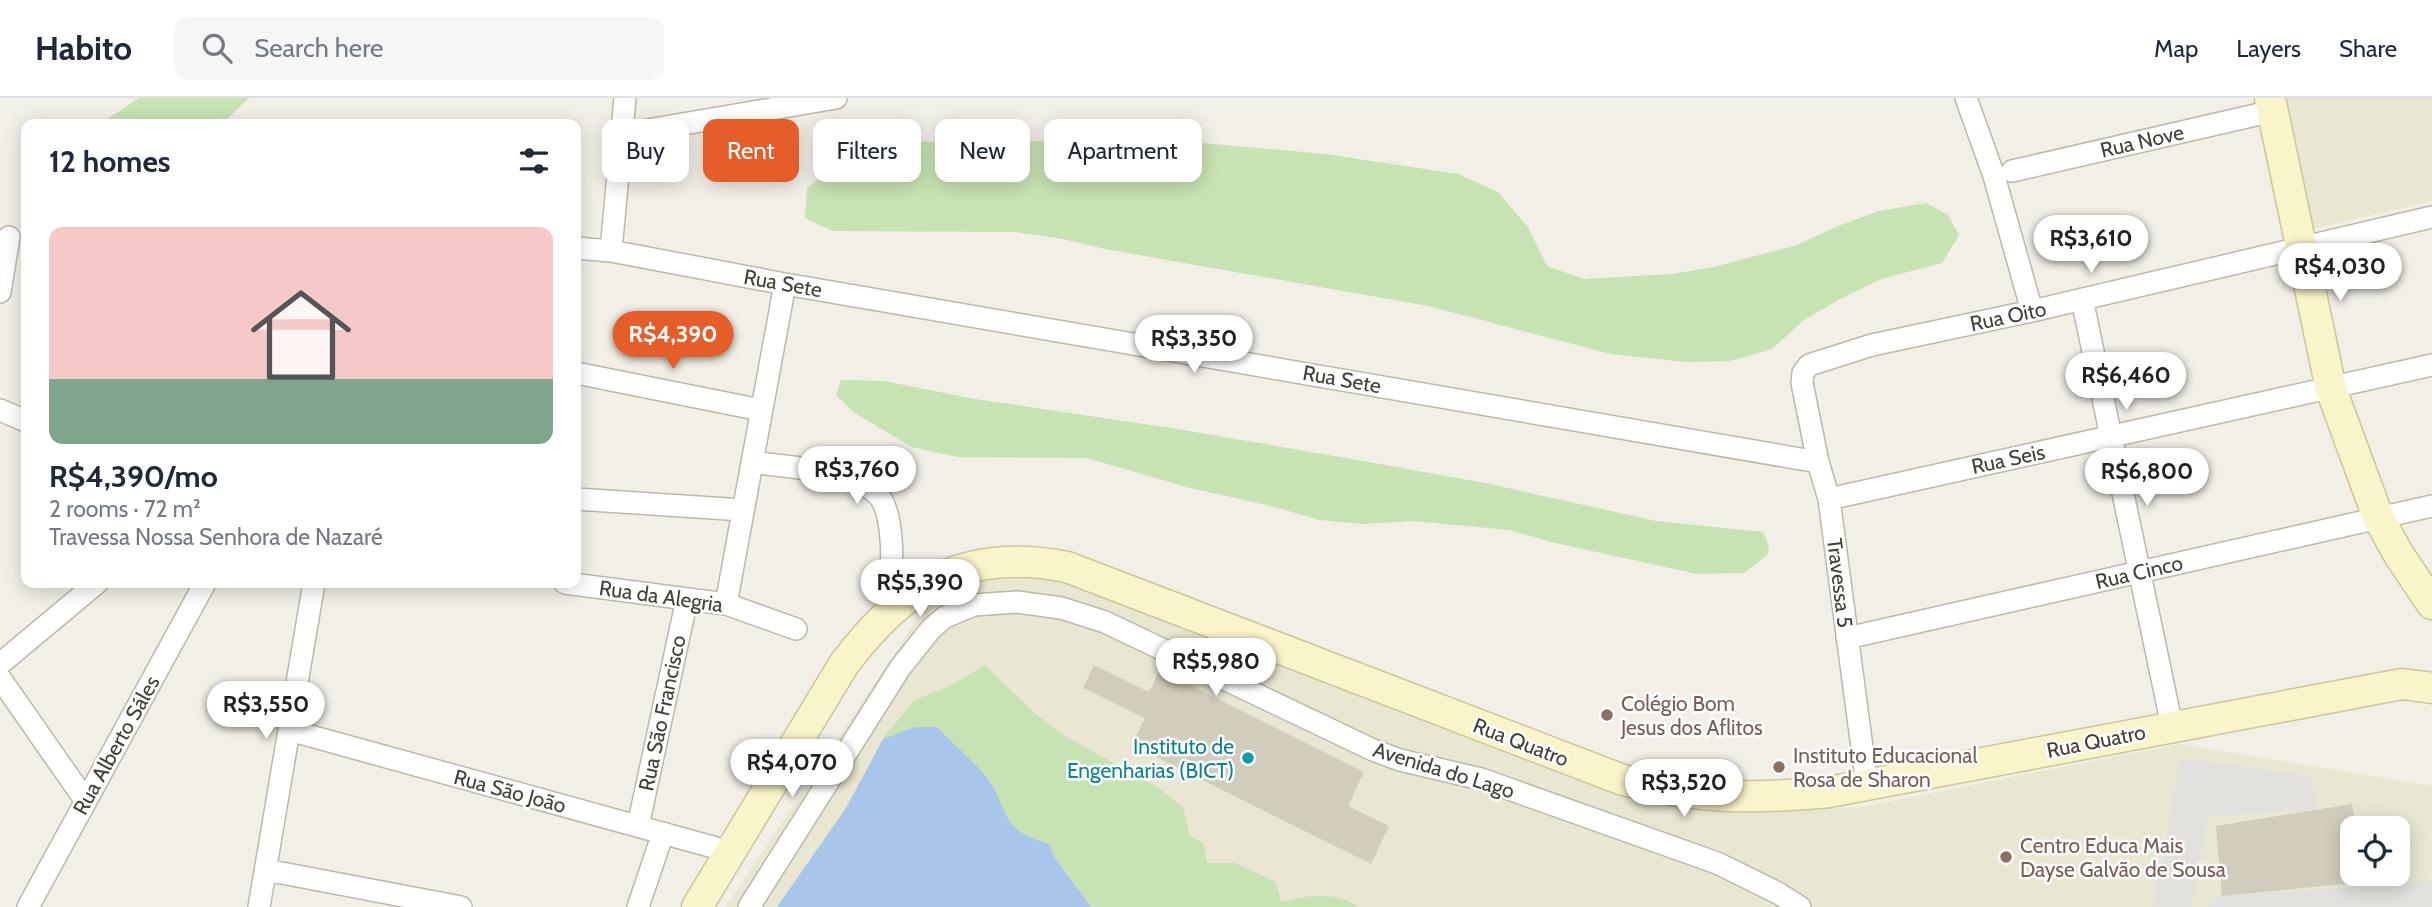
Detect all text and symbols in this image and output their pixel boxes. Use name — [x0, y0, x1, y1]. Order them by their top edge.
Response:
search box — [174, 17, 664, 80]
text: Habito — [35, 28, 132, 68]
icon: search — [198, 29, 236, 67]
text: Search here — [254, 32, 383, 64]
text: Map — [2154, 34, 2198, 63]
text: Layers — [2236, 34, 2301, 63]
text: Share — [2339, 34, 2397, 63]
chip: Buy — [602, 119, 689, 182]
chip: Rent — [703, 119, 799, 182]
chip: Filters — [813, 119, 921, 182]
chip: New — [935, 119, 1030, 182]
chip: Apartment — [1044, 119, 1202, 182]
street label: Rua Nove — [2098, 119, 2186, 163]
icon: filters — [515, 142, 553, 180]
text: 12 homes — [49, 143, 171, 180]
pin: R$3,610 — [2026, 216, 2156, 275]
text: R$3,610 — [2049, 224, 2133, 252]
pin: R$4,030 — [2275, 244, 2405, 303]
text: R$4,030 — [2294, 252, 2386, 280]
street label: Rua Sete — [742, 264, 824, 302]
icon: home — [238, 272, 364, 398]
street label: Rua Oito — [1968, 296, 2048, 336]
pin: R$4,390 — [608, 312, 738, 371]
pin: R$3,350 — [1129, 316, 1259, 375]
text: R$4,390 — [629, 320, 717, 348]
text: R$3,350 — [1151, 324, 1237, 352]
pin: R$6,460 — [2061, 352, 2191, 412]
street label: Rua Sete — [1301, 360, 1383, 398]
text: R$6,460 — [2081, 361, 2171, 389]
street label: Rua Seis — [1969, 439, 2047, 479]
pin: R$3,760 — [792, 446, 922, 506]
pin: R$6,800 — [2082, 448, 2212, 508]
text: R$3,760 — [814, 455, 900, 483]
text: R$6,800 — [2101, 457, 2193, 485]
text: R$4,390/mo — [49, 458, 218, 495]
text: 2 rooms · 72 m² — [49, 495, 201, 523]
text: Travessa Nossa Senhora de Nazaré — [49, 523, 383, 551]
street label: Travessa 5 — [1822, 537, 1858, 629]
street label: Rua Cinco — [2093, 550, 2185, 594]
pin: R$5,390 — [855, 560, 985, 619]
text: R$5,390 — [877, 568, 964, 596]
street label: Rua da Alegria — [598, 575, 724, 617]
street label: Rua São Francisco — [633, 633, 691, 793]
pin: R$5,980 — [1151, 638, 1281, 698]
text: R$5,980 — [1172, 647, 1260, 675]
street label: Rua Alberto Sáles — [68, 671, 165, 819]
pin: R$3,550 — [201, 682, 331, 741]
text: R$3,550 — [223, 690, 309, 718]
place label: Colégio Bom Jesus dos Aflitos — [1620, 691, 1763, 740]
marker: Colégio Bom Jesus dos Aflitos — [1599, 707, 1615, 723]
street label: Rua Quatro — [1470, 712, 1572, 772]
street label: Rua Quatro — [2044, 719, 2148, 763]
place label: Instituto de Engenharias (BICT) — [1067, 734, 1234, 783]
street label: Avenida do Lago — [1370, 737, 1518, 803]
pin: R$4,070 — [727, 740, 857, 799]
place label: Instituto Educacional Rosa de Sharon — [1793, 743, 1977, 792]
text: R$4,070 — [746, 748, 838, 776]
marker: Instituto de Engenharias (BICT) — [1240, 750, 1256, 766]
marker: Instituto Educacional Rosa de Sharon — [1771, 759, 1787, 775]
pin: R$3,520 — [1619, 760, 1749, 819]
street label: Rua São João — [451, 764, 569, 818]
text: R$3,520 — [1641, 768, 1727, 796]
map controls — [2340, 816, 2410, 886]
button: locate — [2340, 816, 2410, 886]
place label: Centro Educa Mais Dayse Galvão de Sousa — [2020, 833, 2226, 882]
marker: Centro Educa Mais Dayse Galvão de Sousa — [1998, 849, 2014, 865]

